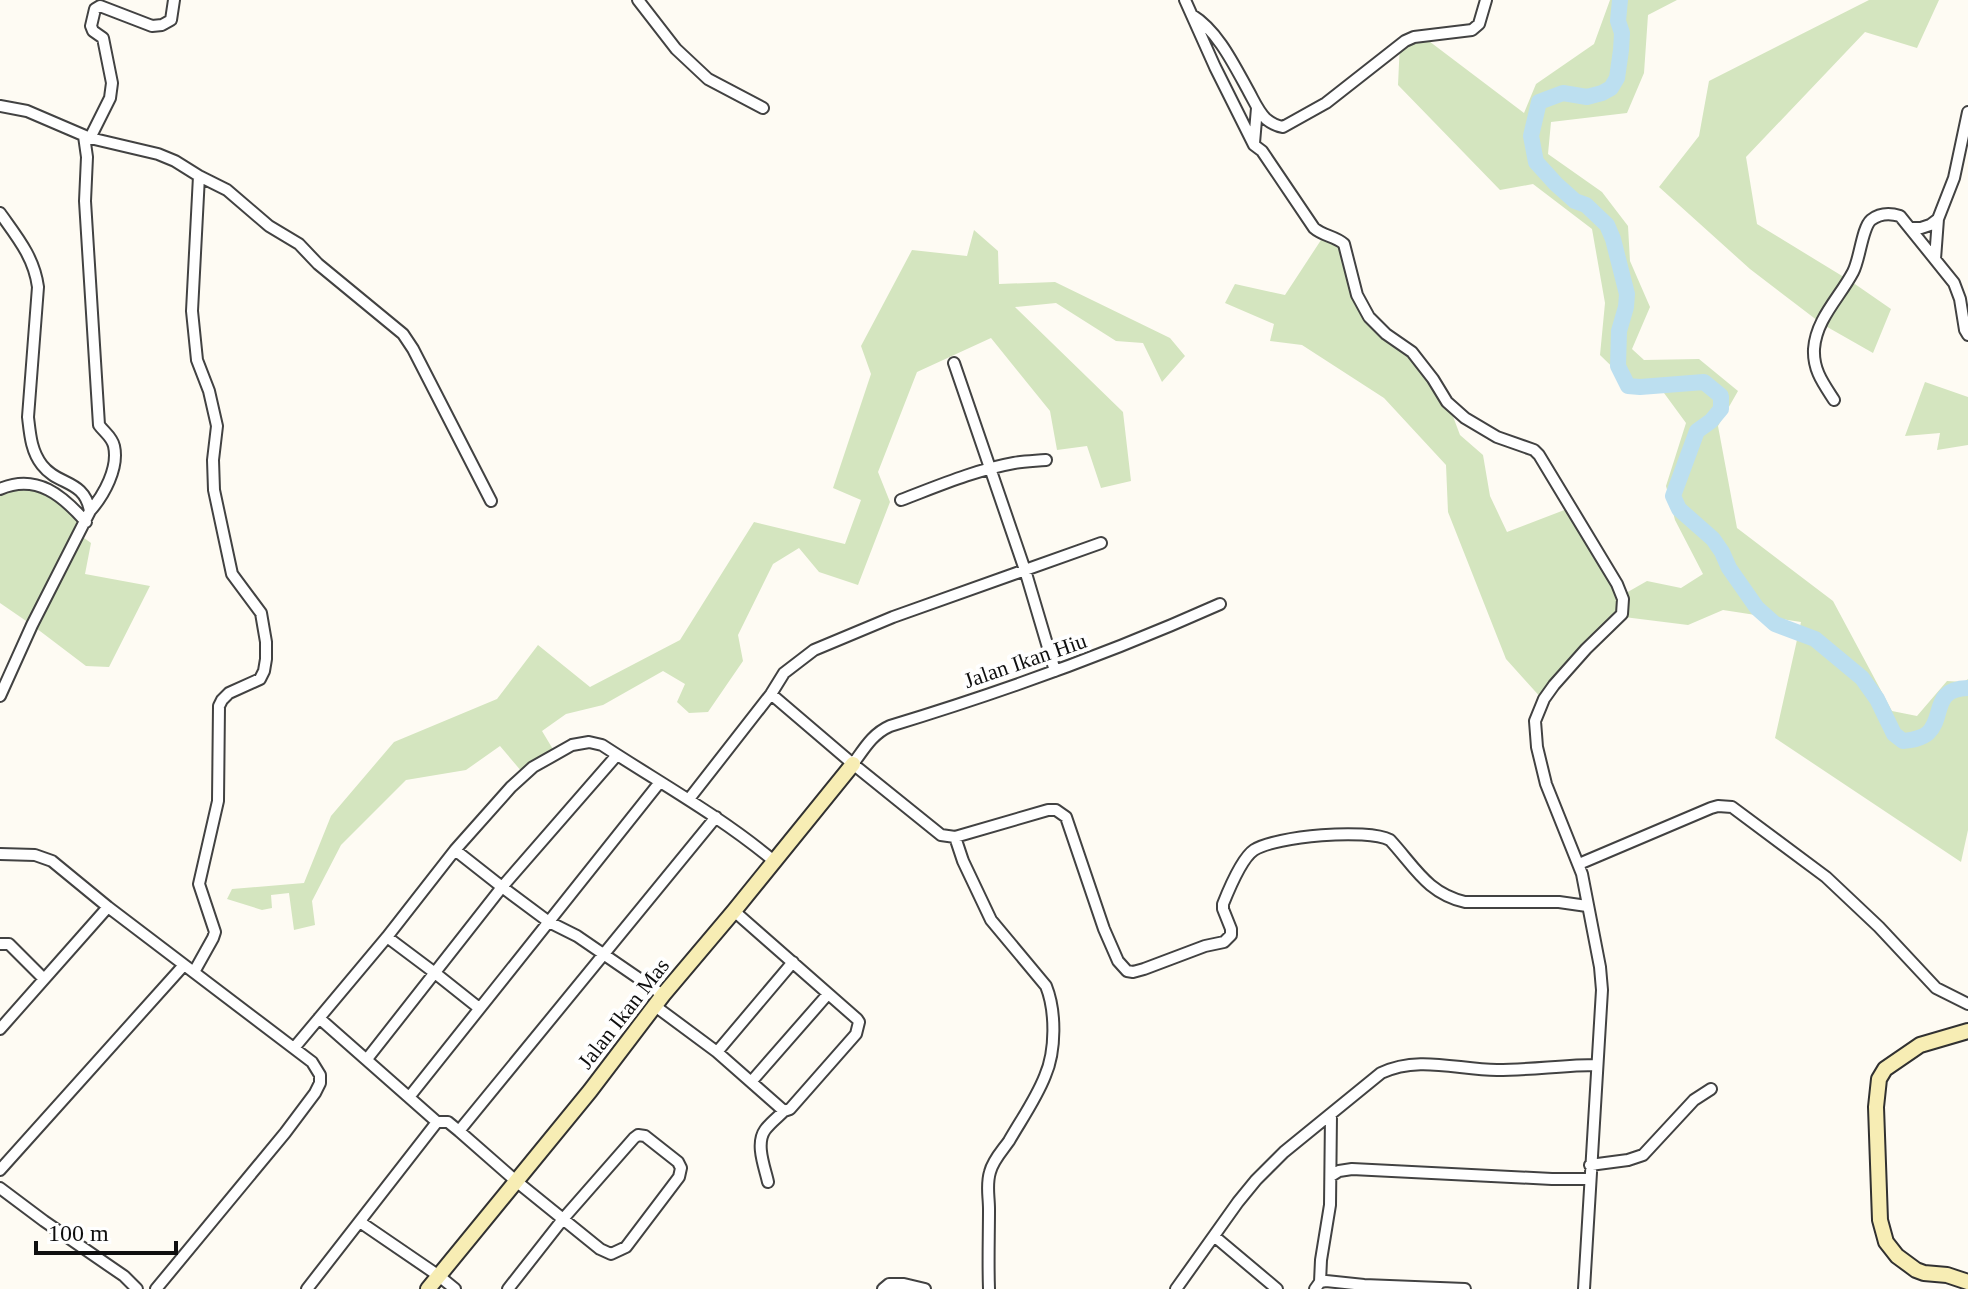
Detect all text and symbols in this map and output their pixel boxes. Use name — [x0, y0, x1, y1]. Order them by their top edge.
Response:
street label: Jalan Ikan Hiu — [960, 628, 1090, 693]
street label: Jalan Ikan Mas — [573, 953, 674, 1073]
scale bar — [36, 1205, 176, 1255]
text: 100 m — [48, 1220, 109, 1246]

